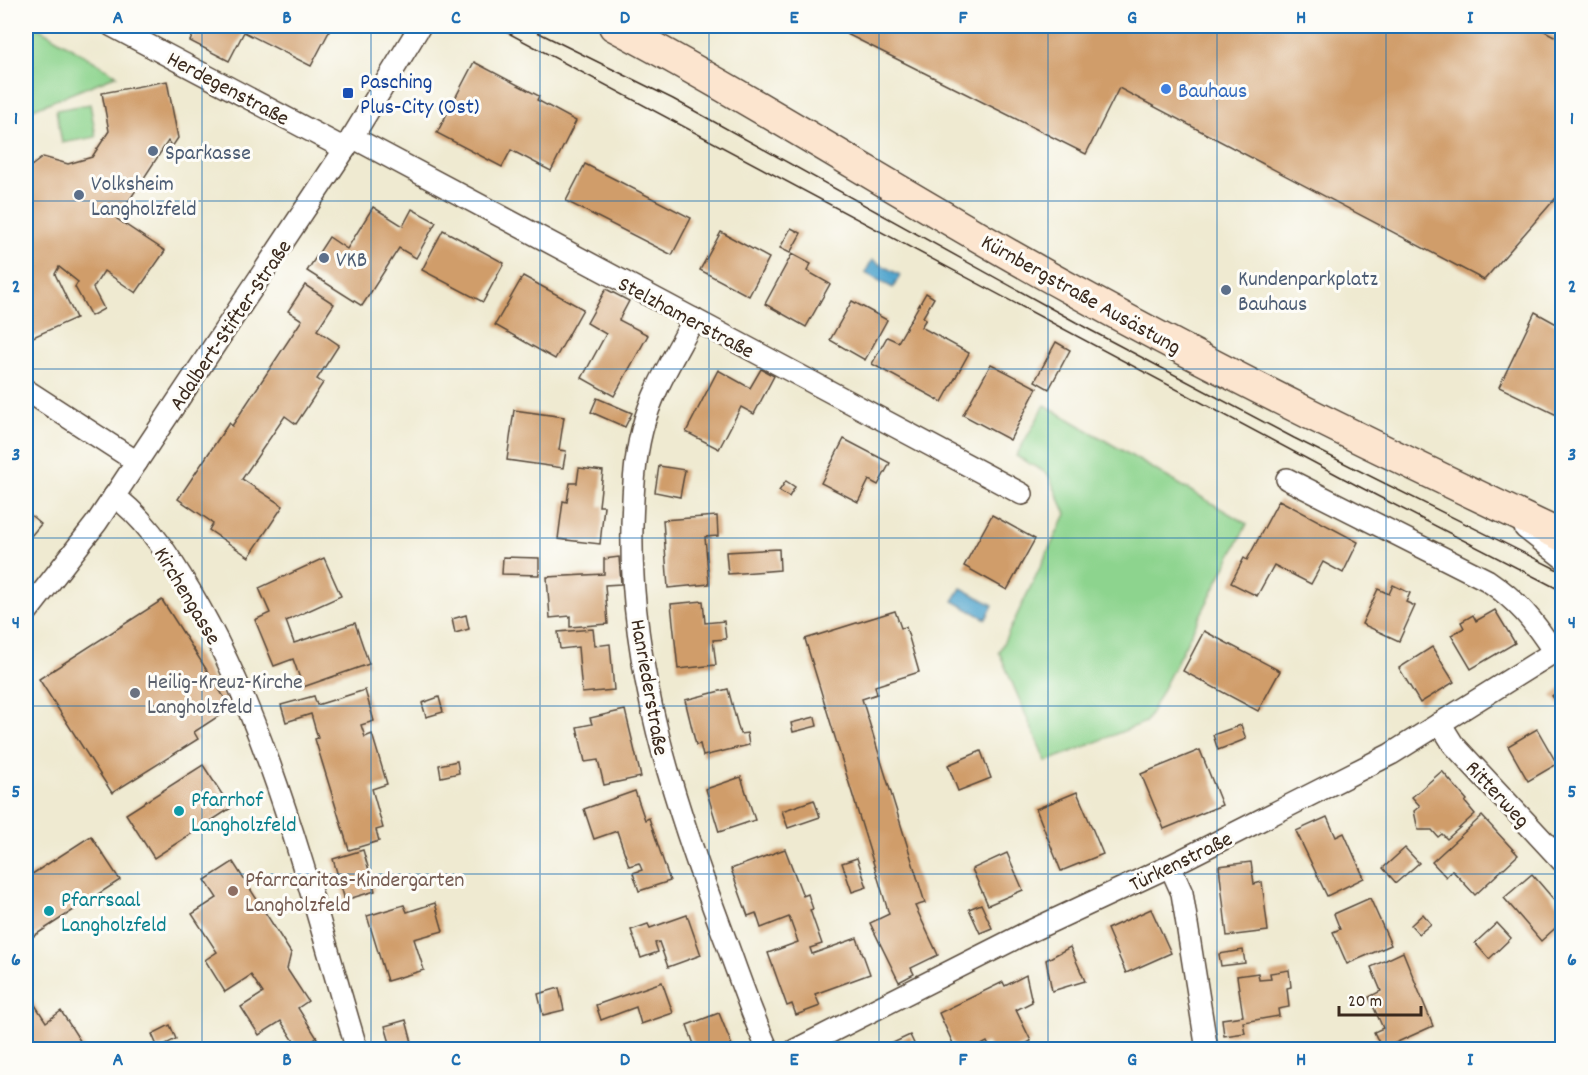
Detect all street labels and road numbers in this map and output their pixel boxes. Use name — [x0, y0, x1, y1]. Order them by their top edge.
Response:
street label: Herdegenstraße — [161, 45, 294, 135]
street label: Kürnbergstraße Ausästung — [975, 228, 1186, 364]
street label: Adalbert-Stifter-Straße — [163, 234, 301, 418]
street label: Stelzhamerstraße — [612, 270, 759, 368]
street label: Kirchengasse — [145, 542, 227, 652]
street label: Hanriederstraße — [620, 617, 675, 758]
street label: Ritterweg — [1457, 755, 1536, 836]
street label: Türkenstraße — [1125, 825, 1238, 901]

